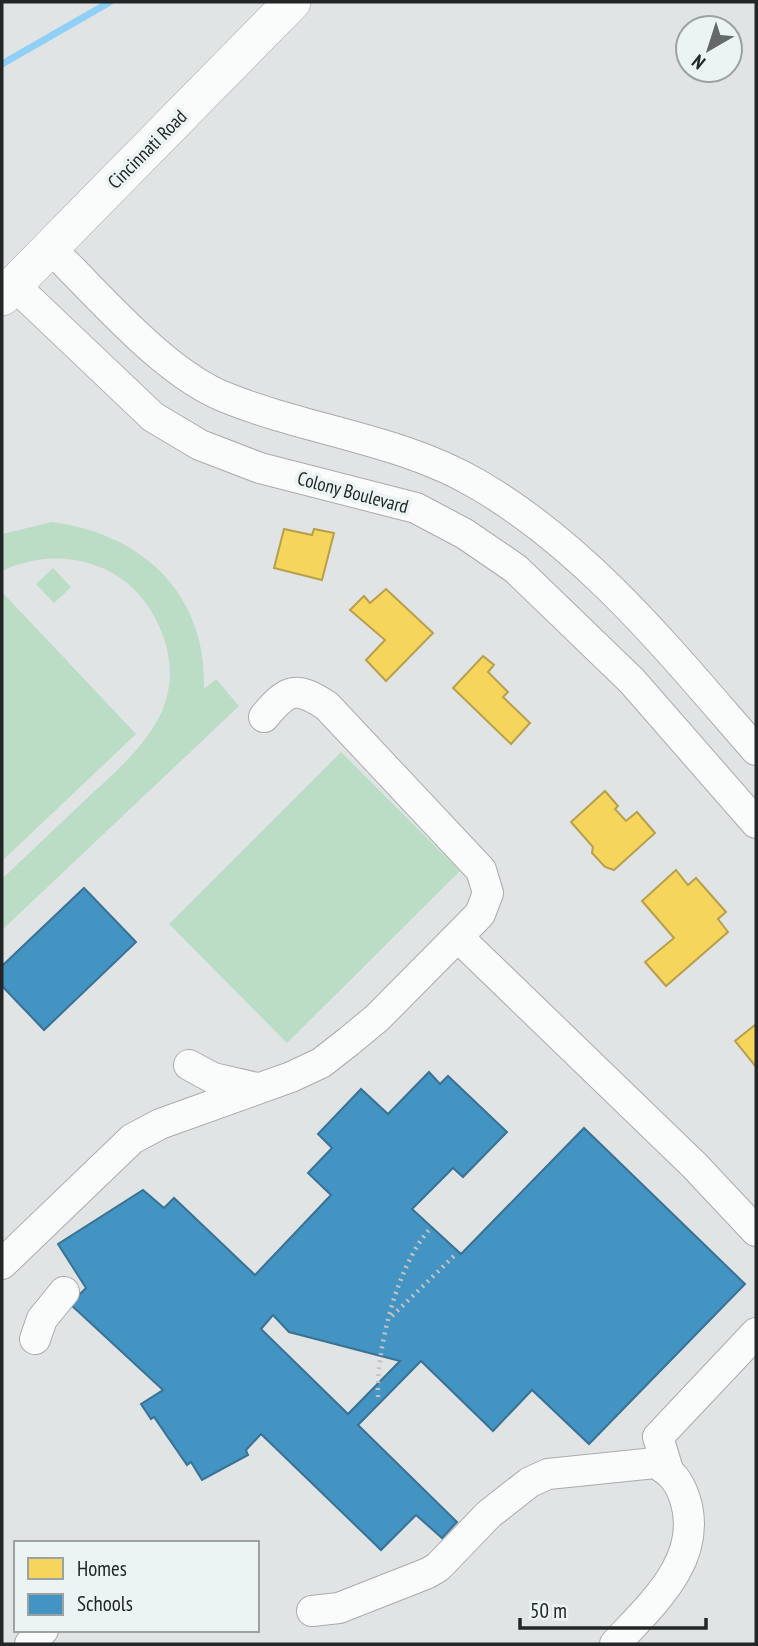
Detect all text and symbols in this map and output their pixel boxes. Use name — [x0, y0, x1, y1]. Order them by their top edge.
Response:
north arrow — [674, 14, 744, 84]
text: N — [687, 50, 710, 75]
street label: Cincinnati Road — [102, 104, 192, 194]
street label: Colony Boulevard — [295, 466, 411, 518]
legend — [14, 1541, 259, 1632]
text: Homes — [77, 1555, 127, 1582]
scale bar — [520, 1586, 706, 1630]
text: Schools — [77, 1590, 133, 1617]
text: 50 m — [530, 1597, 567, 1624]

